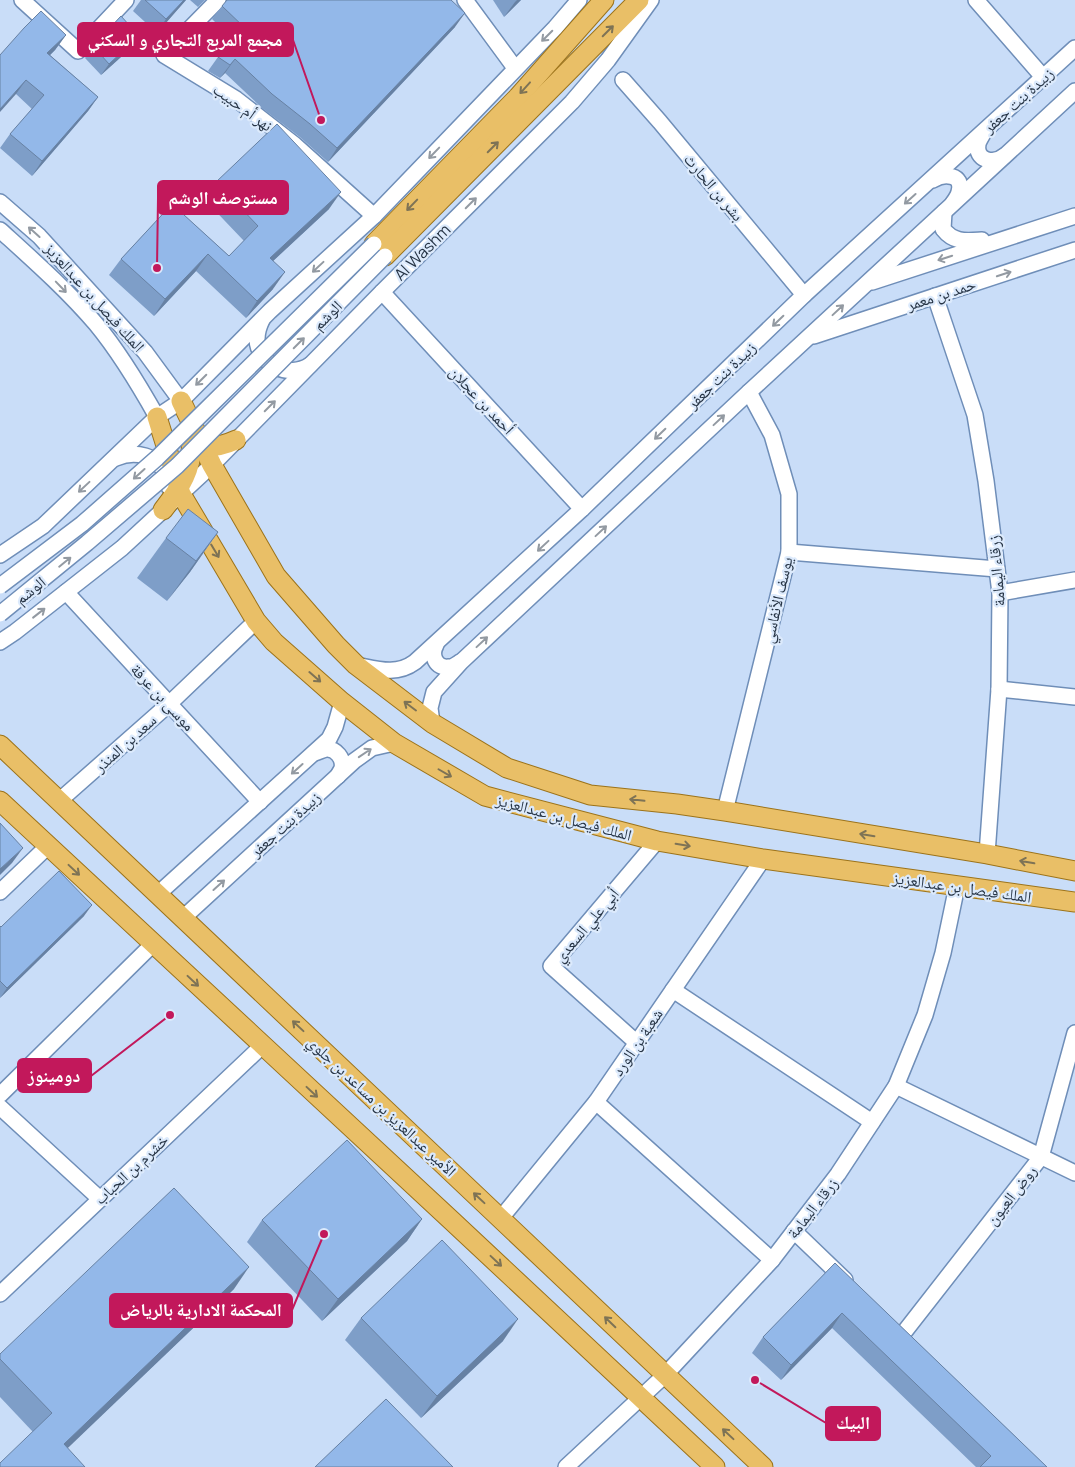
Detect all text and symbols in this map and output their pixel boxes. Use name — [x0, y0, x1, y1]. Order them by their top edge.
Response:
callout: مجمع المربع التجاري و السكني — [78, 23, 293, 56]
one-way arrow — [602, 25, 614, 38]
text: مجمع المربع التجاري و السكني — [87, 27, 283, 54]
one-way arrow — [541, 30, 553, 42]
street label: زبيدة بنت جعفر — [977, 62, 1058, 138]
street label: نهر أم حبيب — [209, 78, 277, 136]
one-way arrow — [519, 82, 531, 95]
one-way arrow — [487, 141, 500, 153]
one-way arrow — [428, 147, 440, 159]
street label: بشر بن الحارث — [679, 148, 749, 226]
callout: مستوصف الوشم — [158, 181, 288, 214]
text: مستوصف الوشم — [168, 185, 278, 210]
one-way arrow — [903, 193, 916, 205]
one-way arrow — [465, 197, 477, 209]
one-way arrow — [406, 199, 418, 211]
street label: Al Washm — [389, 219, 455, 285]
one-way arrow — [28, 226, 41, 238]
street label: الملك فيصل بن عبدالعزيز — [39, 237, 150, 356]
one-way arrow — [938, 254, 954, 263]
one-way arrow — [312, 261, 324, 273]
one-way arrow — [996, 268, 1012, 278]
street label: حمد بن معمر — [903, 272, 978, 316]
one-way arrow — [55, 281, 67, 294]
street label: الوشم — [307, 295, 347, 335]
one-way arrow — [832, 304, 845, 315]
one-way arrow — [771, 315, 784, 327]
street label: زبيدة بنت جعفر — [681, 336, 760, 414]
one-way arrow — [293, 337, 305, 350]
street label: أحمد بن عجلان — [445, 361, 519, 439]
one-way arrow — [195, 374, 208, 386]
one-way arrow — [264, 400, 276, 412]
one-way arrow — [713, 414, 725, 426]
one-way arrow — [654, 428, 667, 440]
one-way arrow — [132, 468, 145, 480]
one-way arrow — [77, 481, 90, 493]
one-way arrow — [594, 525, 607, 537]
street label: زرقاء اليمامة — [982, 534, 1010, 608]
one-way arrow — [536, 540, 549, 551]
one-way arrow — [210, 544, 220, 558]
street label: يوسف الأنفاسي — [756, 555, 800, 646]
one-way arrow — [59, 556, 72, 567]
street label: الوشم — [10, 571, 50, 609]
one-way arrow — [32, 608, 45, 619]
one-way arrow — [476, 636, 488, 648]
street label: موسى بن عرفة — [126, 658, 200, 736]
one-way arrow — [308, 672, 321, 683]
one-way arrow — [403, 701, 417, 711]
street label: سعد بن المنذر — [88, 709, 161, 778]
one-way arrow — [358, 748, 372, 758]
one-way arrow — [290, 763, 303, 775]
one-way arrow — [438, 769, 452, 779]
street label: زبيدة بنت جعفر — [244, 786, 325, 862]
street label: الملك فيصل بن عبدالعزيز — [493, 788, 634, 846]
one-way arrow — [629, 795, 645, 805]
one-way arrow — [859, 829, 875, 839]
one-way arrow — [674, 841, 690, 851]
one-way arrow — [1019, 856, 1035, 866]
one-way arrow — [67, 864, 80, 876]
street label: الملك فيصل بن عبدالعزيز — [890, 866, 1033, 908]
one-way arrow — [212, 879, 225, 891]
street label: أبي علي السعدي — [548, 883, 625, 968]
one-way arrow — [187, 975, 199, 987]
street label: شعبة بن الورد — [606, 1004, 668, 1080]
one-way arrow — [291, 1020, 304, 1032]
street label: الأمير عبدالعزيز بن مساعد بن جلوي — [301, 1031, 461, 1183]
callout: دومينوز — [18, 1059, 91, 1092]
text: دومينوز — [27, 1063, 80, 1087]
one-way arrow — [306, 1086, 319, 1098]
street label: خشرم بن الحباب — [89, 1129, 173, 1209]
street label: روض العيون — [981, 1160, 1041, 1230]
street label: زرقاء اليمامة — [781, 1173, 843, 1243]
one-way arrow — [473, 1192, 486, 1204]
one-way arrow — [489, 1255, 502, 1267]
callout: المحكمة الادارية بالرياض — [110, 1294, 292, 1327]
text: المحكمة الادارية بالرياض — [120, 1297, 282, 1321]
one-way arrow — [603, 1316, 616, 1328]
callout: البيك — [826, 1407, 880, 1440]
text: البيك — [836, 1410, 870, 1434]
one-way arrow — [722, 1428, 734, 1440]

